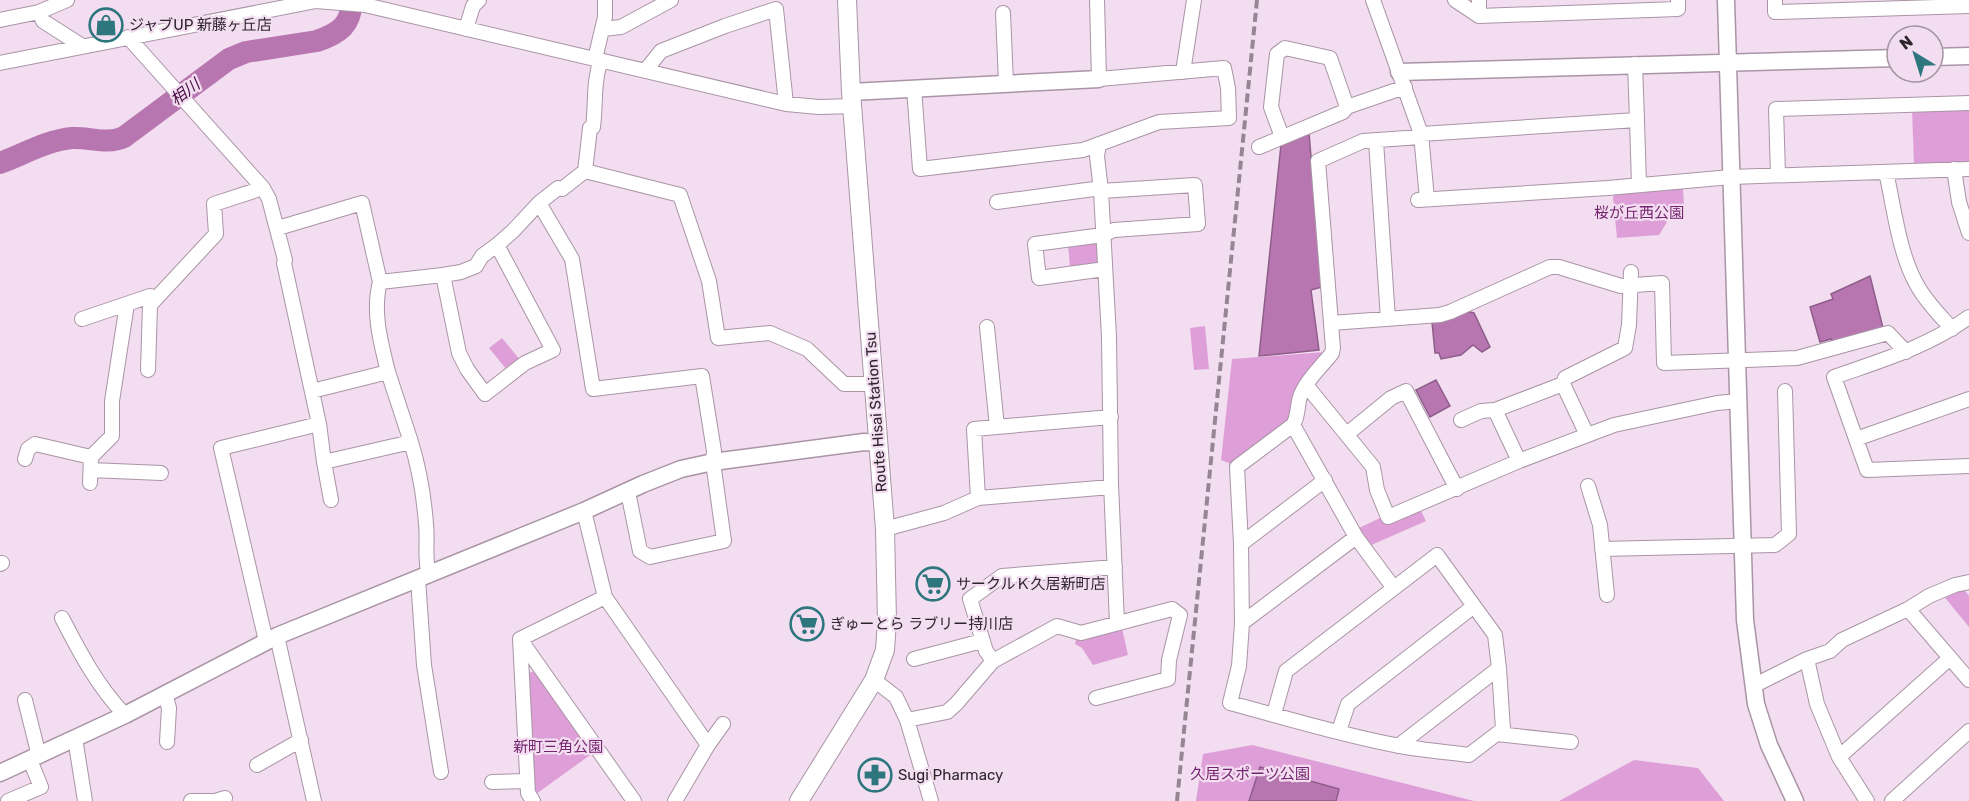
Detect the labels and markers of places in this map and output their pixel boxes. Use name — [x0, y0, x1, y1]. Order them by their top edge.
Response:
shop icon: ジャブUP 新藤ヶ丘店 — [88, 7, 124, 43]
place label: ジャブUP 新藤ヶ丘店 — [129, 16, 272, 34]
supermarket icon: サークルＫ久居新町店 — [915, 566, 951, 602]
place label: サークルＫ久居新町店 — [956, 575, 1106, 593]
supermarket icon: ぎゅーとら ラブリー持川店 — [789, 606, 825, 642]
place label: ぎゅーとら ラブリー持川店 — [830, 615, 1013, 633]
pharmacy icon: Sugi Pharmacy — [857, 757, 893, 793]
place label: Sugi Pharmacy — [898, 766, 1003, 784]

